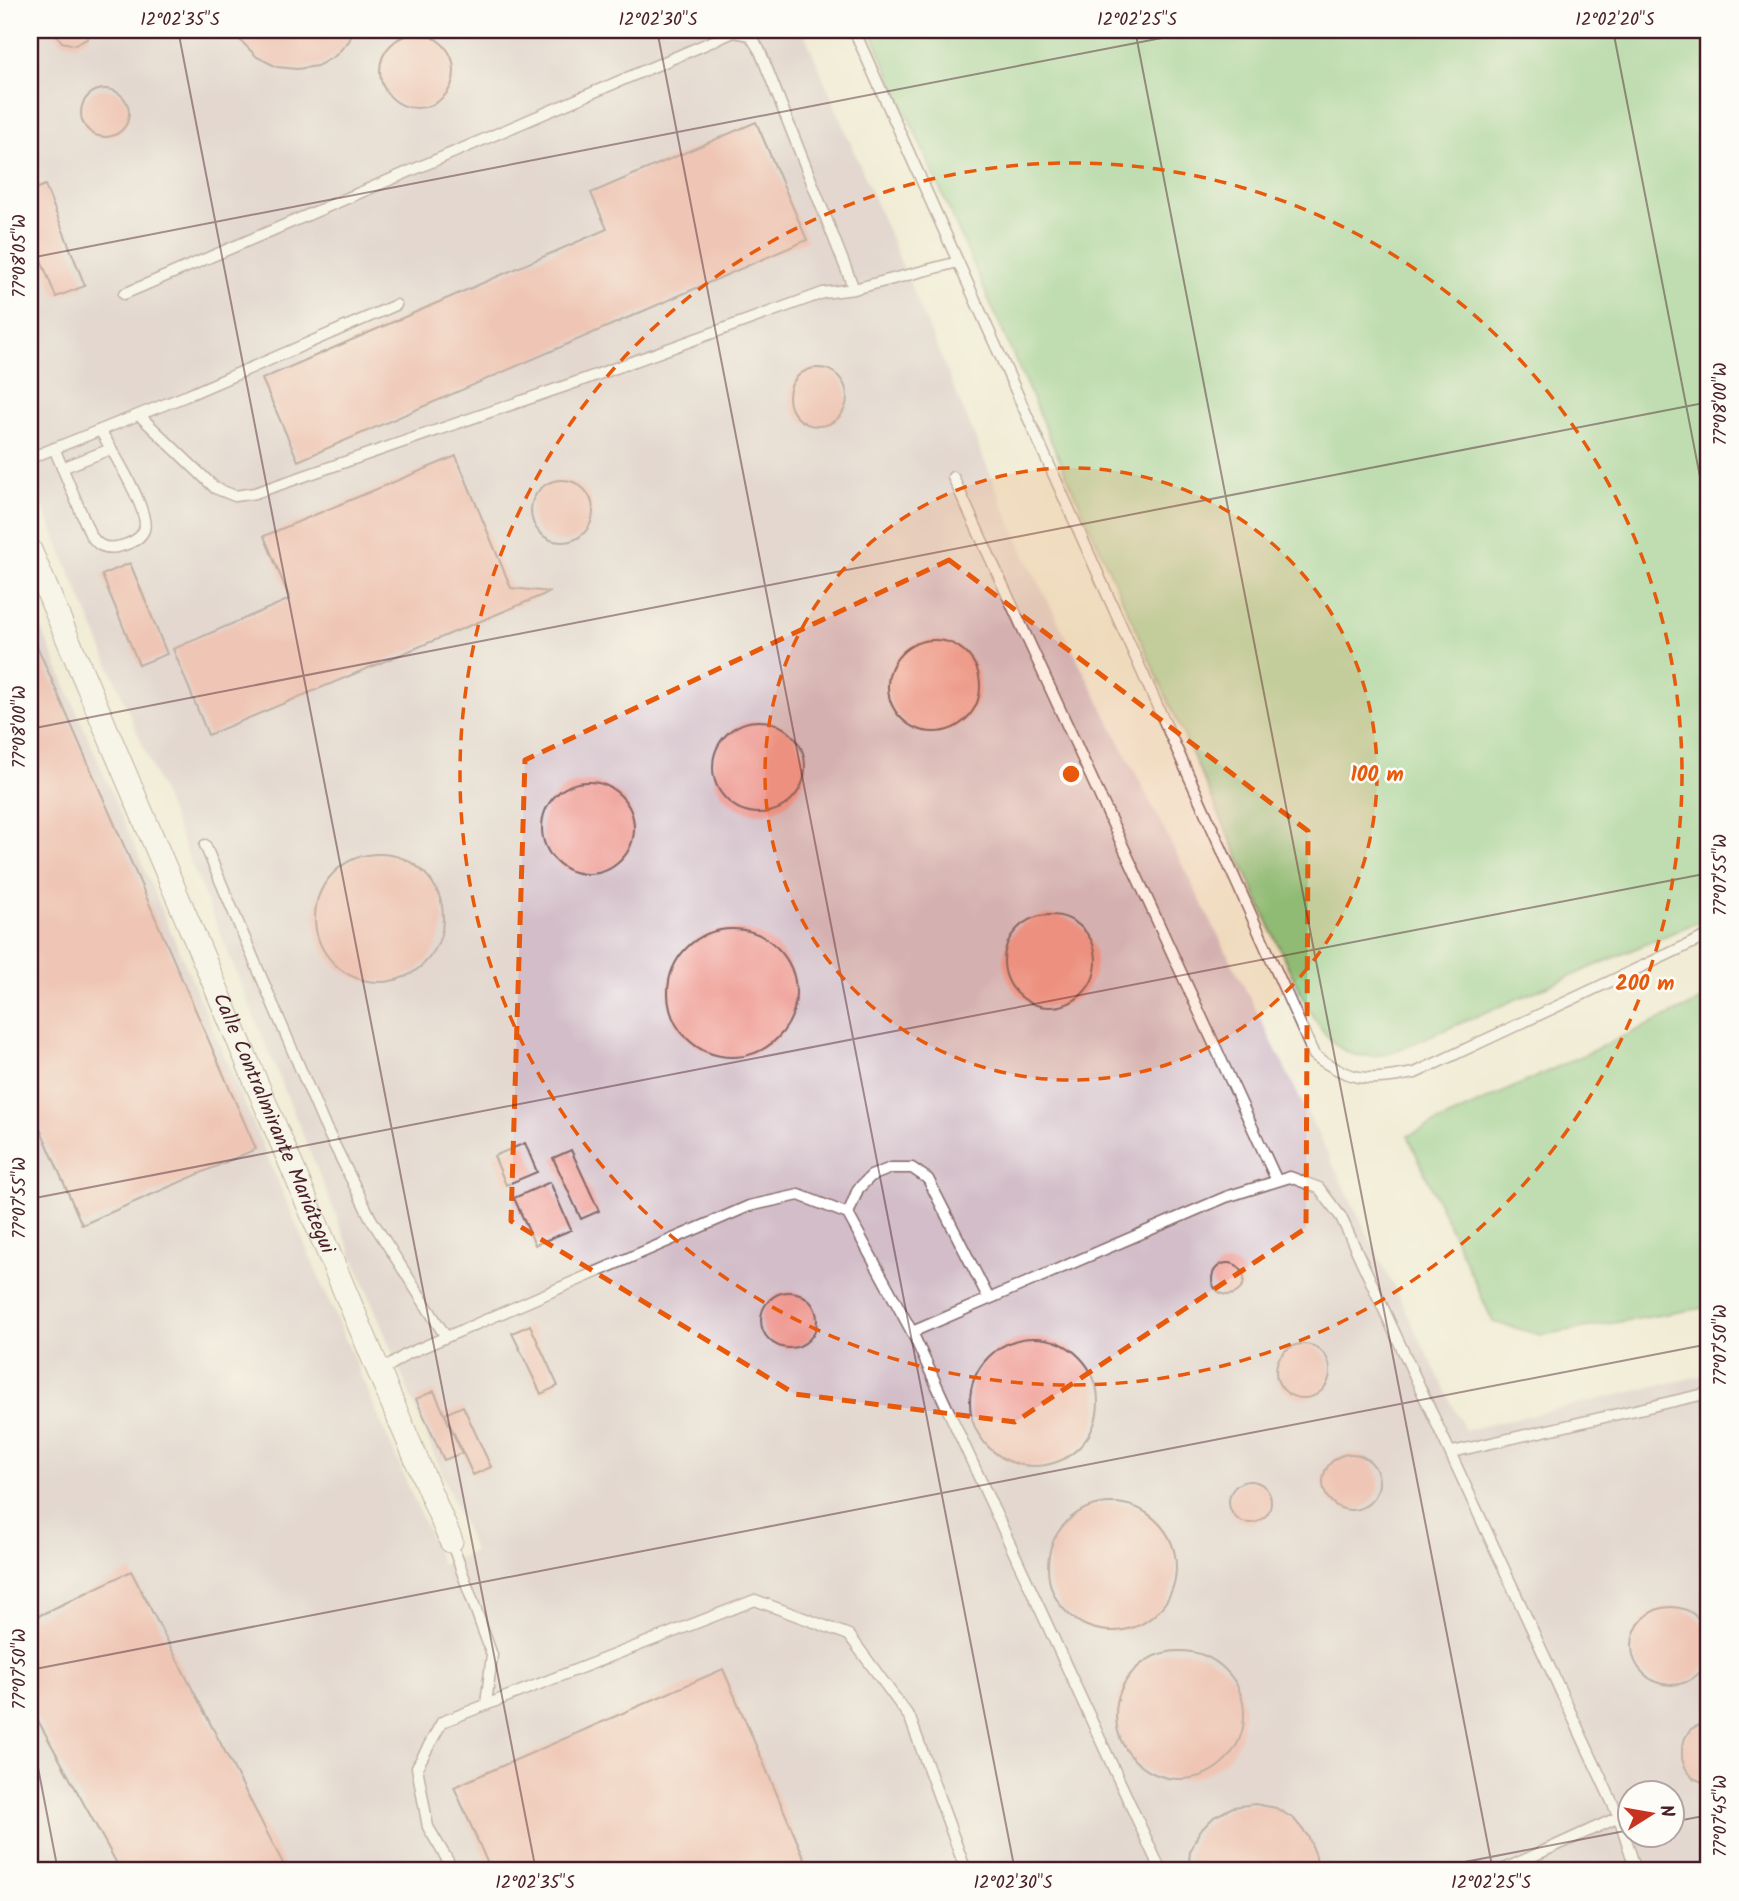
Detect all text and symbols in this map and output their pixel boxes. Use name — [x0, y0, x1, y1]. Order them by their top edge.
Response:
text: 12°02'35"S — [140, 6, 220, 35]
text: 12°02'30"S — [618, 6, 698, 35]
text: 12°02'25"S — [1097, 6, 1177, 35]
text: 12°02'20"S — [1575, 6, 1655, 35]
text: 77°08'05"W — [6, 214, 35, 298]
text: 77°08'00"W — [1707, 362, 1736, 446]
text: 77°08'00"W — [6, 685, 35, 769]
text: 100 m — [1350, 759, 1404, 792]
centre of rings — [1059, 762, 1083, 786]
text: 77°07'55"W — [1707, 834, 1736, 916]
text: 200 m — [1615, 968, 1675, 1001]
street label: Calle Contralmirante Mariátegui — [204, 988, 344, 1260]
text: 77°07'55"W — [6, 1157, 35, 1239]
text: 77°07'50"W — [1707, 1304, 1736, 1386]
text: 77°07'50"W — [6, 1628, 35, 1710]
text: 77°07'45"W — [1707, 1775, 1736, 1857]
north arrow — [1616, 1778, 1686, 1848]
text: N — [1650, 1802, 1682, 1820]
text: 12°02'35"S — [495, 1869, 575, 1898]
text: 12°02'30"S — [973, 1869, 1053, 1898]
text: 12°02'25"S — [1451, 1869, 1531, 1898]

